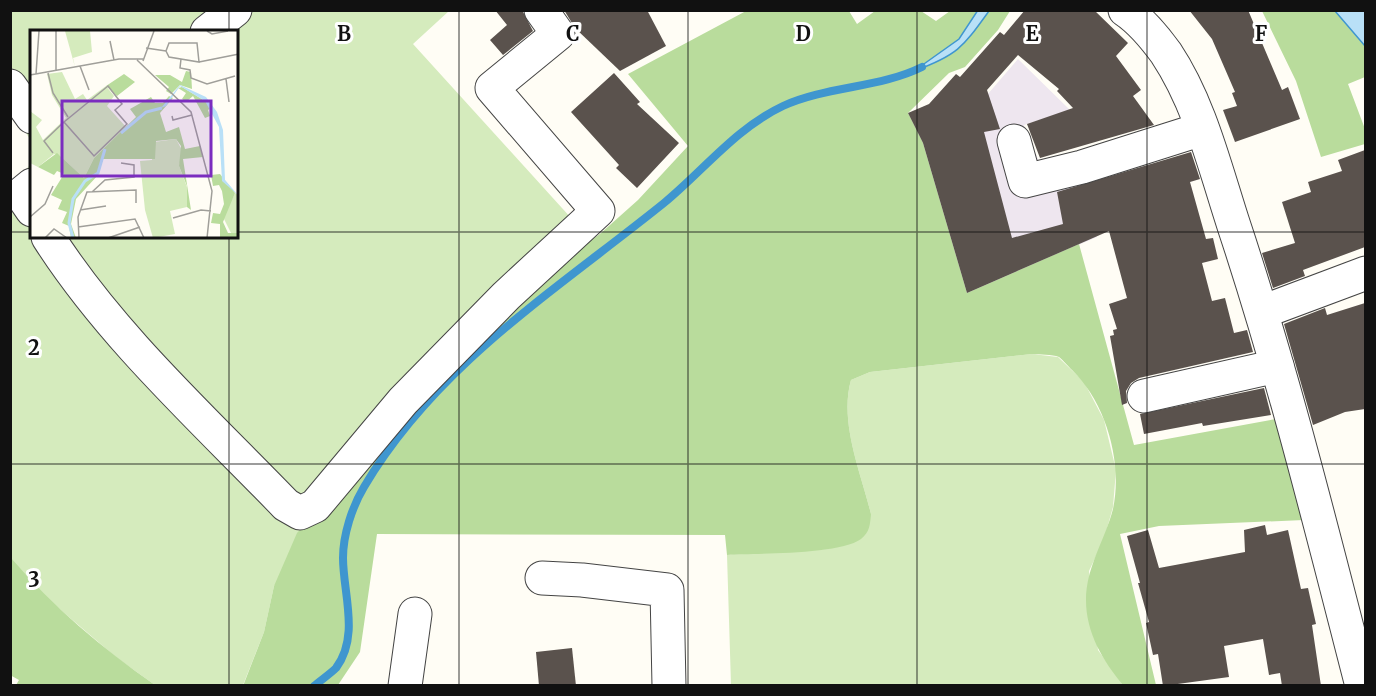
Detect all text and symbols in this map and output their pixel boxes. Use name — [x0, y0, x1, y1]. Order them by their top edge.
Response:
text: B — [337, 21, 351, 46]
text: C — [566, 21, 580, 46]
text: D — [795, 21, 811, 46]
text: E — [1025, 21, 1039, 46]
text: F — [1255, 21, 1268, 46]
inset map — [30, 30, 238, 238]
text: 2 — [28, 335, 40, 360]
text: 3 — [28, 567, 40, 592]

